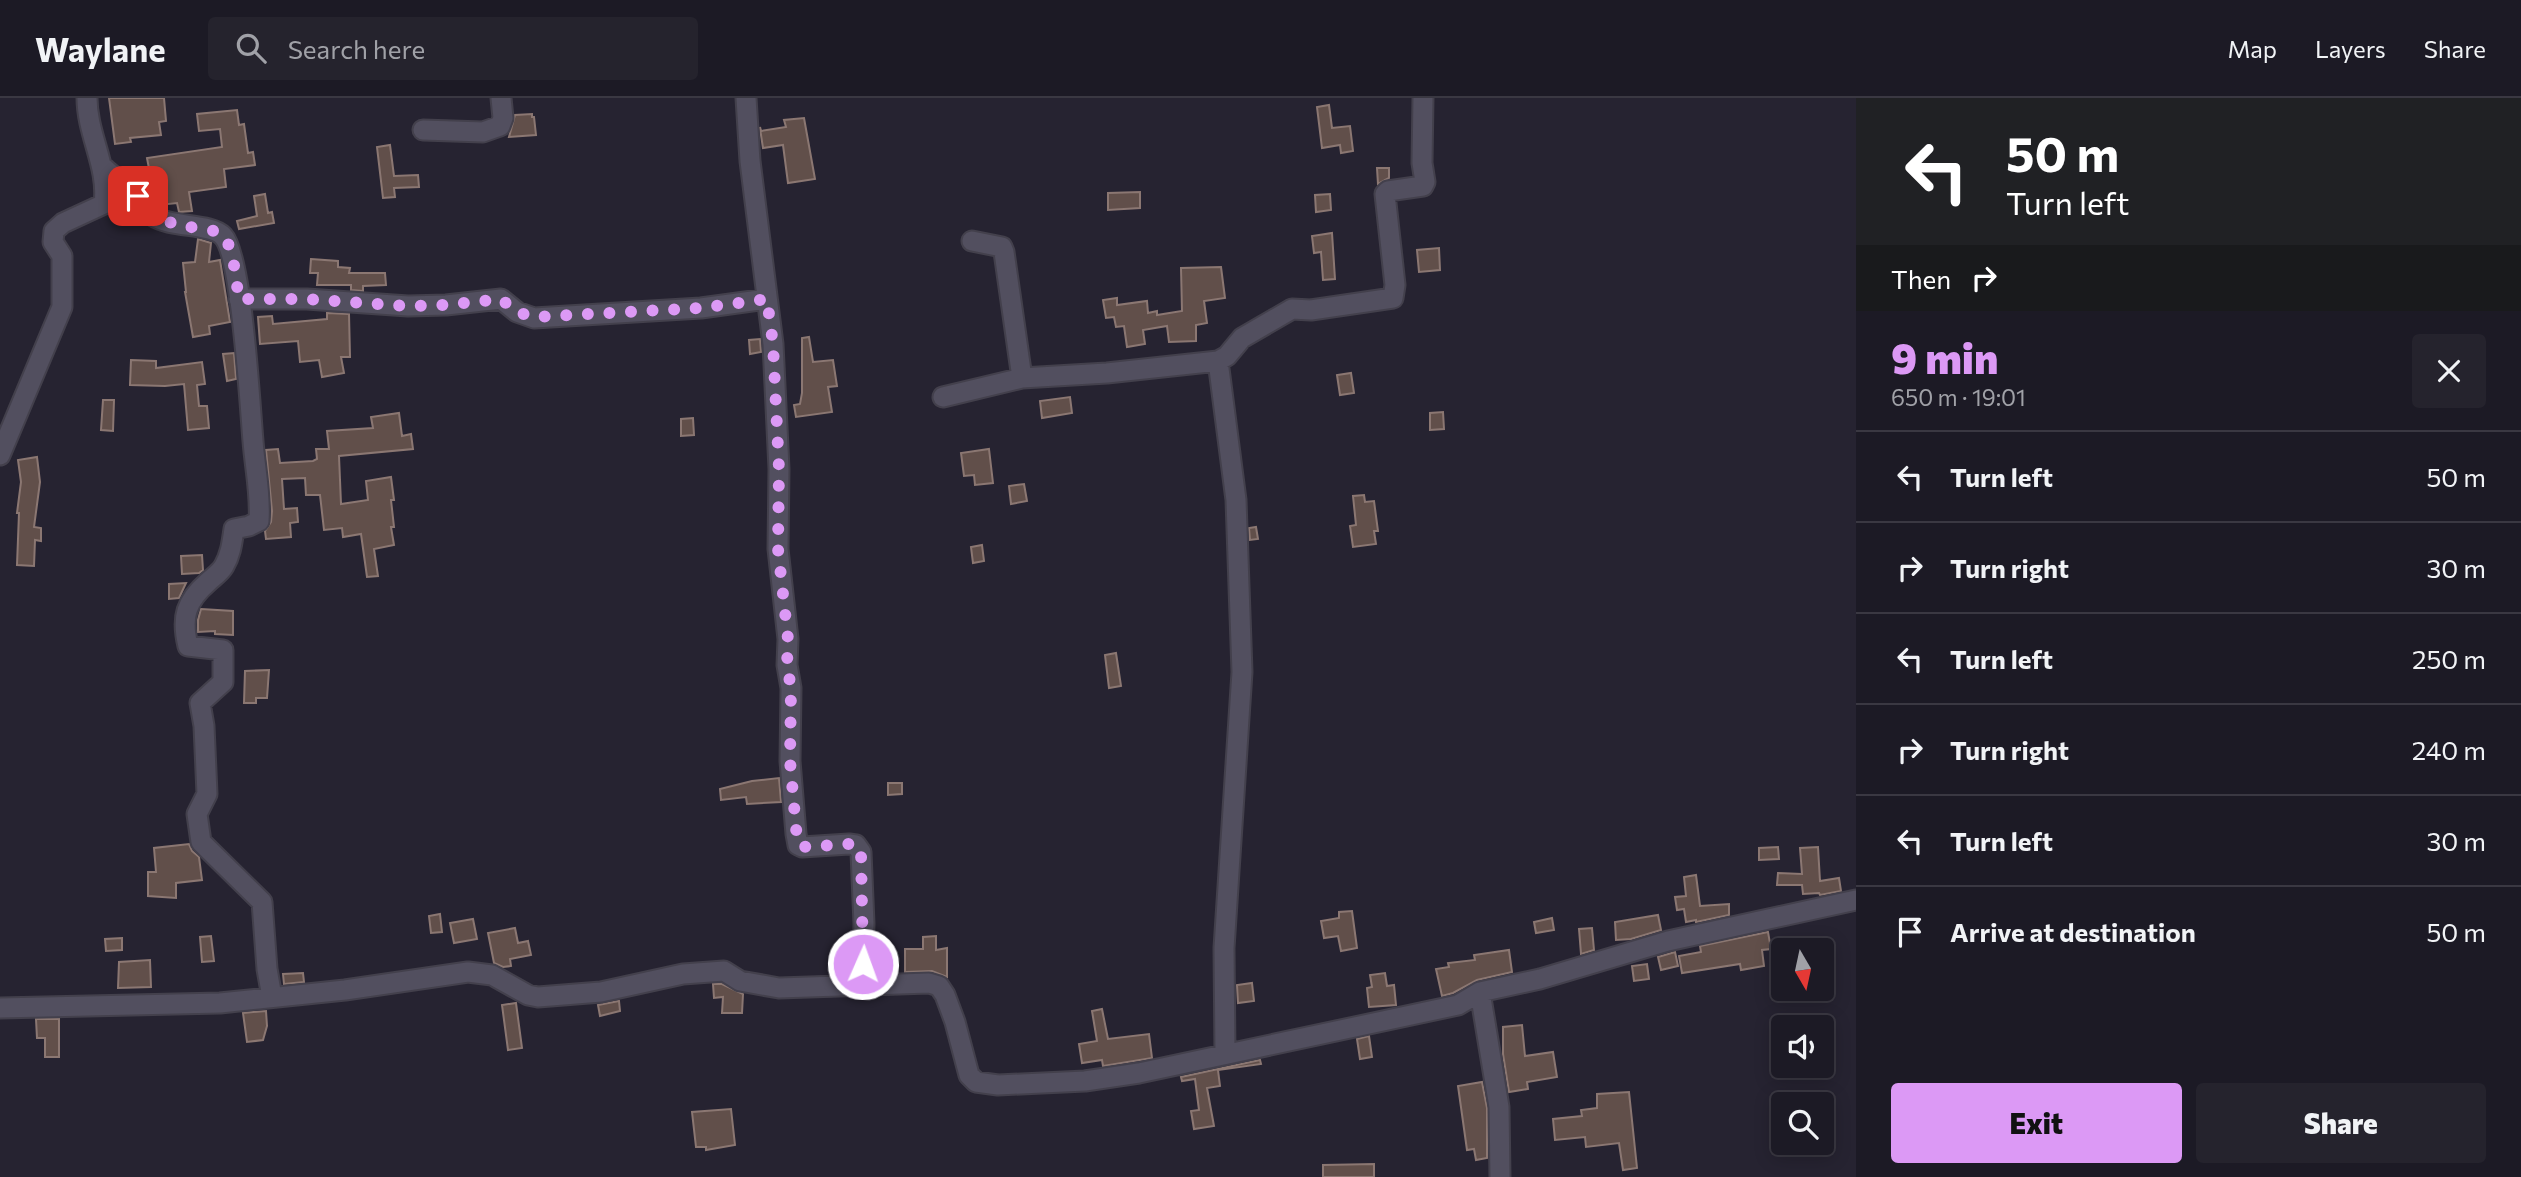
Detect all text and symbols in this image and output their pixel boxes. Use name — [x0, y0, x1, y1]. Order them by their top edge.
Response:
search box — [208, 17, 698, 80]
text: Waylane — [35, 28, 166, 69]
icon: search — [232, 29, 270, 67]
text: Search here — [288, 33, 425, 64]
text: Map — [2228, 34, 2277, 63]
text: Layers — [2315, 34, 2386, 63]
text: Share — [2424, 34, 2486, 63]
text: 50 m — [2006, 122, 2119, 182]
icon: left — [1891, 126, 1982, 217]
pin — [108, 166, 168, 226]
icon: arrive — [119, 177, 157, 215]
text: Turn left — [2006, 182, 2130, 222]
icon: right — [1965, 259, 2003, 297]
text: Then — [1891, 263, 1951, 294]
text: 9 min — [1891, 331, 1998, 383]
button: close — [2412, 334, 2486, 408]
text: 650 m · 19:01 — [1891, 383, 2026, 411]
icon: left — [1891, 458, 1929, 496]
text: Turn left — [1950, 461, 2053, 492]
text: 50 m — [2426, 461, 2486, 492]
icon: right — [1891, 549, 1929, 587]
text: Turn right — [1950, 552, 2069, 583]
text: 30 m — [2427, 552, 2486, 583]
icon: left — [1891, 640, 1929, 678]
text: Turn left — [1950, 643, 2053, 674]
text: 250 m — [2412, 643, 2486, 674]
icon: right — [1891, 731, 1929, 769]
text: Turn right — [1950, 734, 2069, 765]
text: 240 m — [2412, 734, 2486, 765]
icon: left — [1891, 822, 1929, 860]
text: Turn left — [1950, 825, 2053, 856]
text: 30 m — [2427, 825, 2486, 856]
icon: arrive — [1891, 913, 1929, 951]
text: Arrive at destination — [1950, 916, 2196, 947]
text: 50 m — [2426, 916, 2486, 947]
position arrow — [826, 927, 900, 1001]
north arrow — [1771, 938, 1834, 1001]
map controls — [1771, 938, 1834, 1155]
button: sound — [1771, 1015, 1834, 1078]
button: Exit — [1891, 1083, 2182, 1163]
button: Share — [2196, 1083, 2486, 1163]
button: search — [1771, 1092, 1834, 1155]

